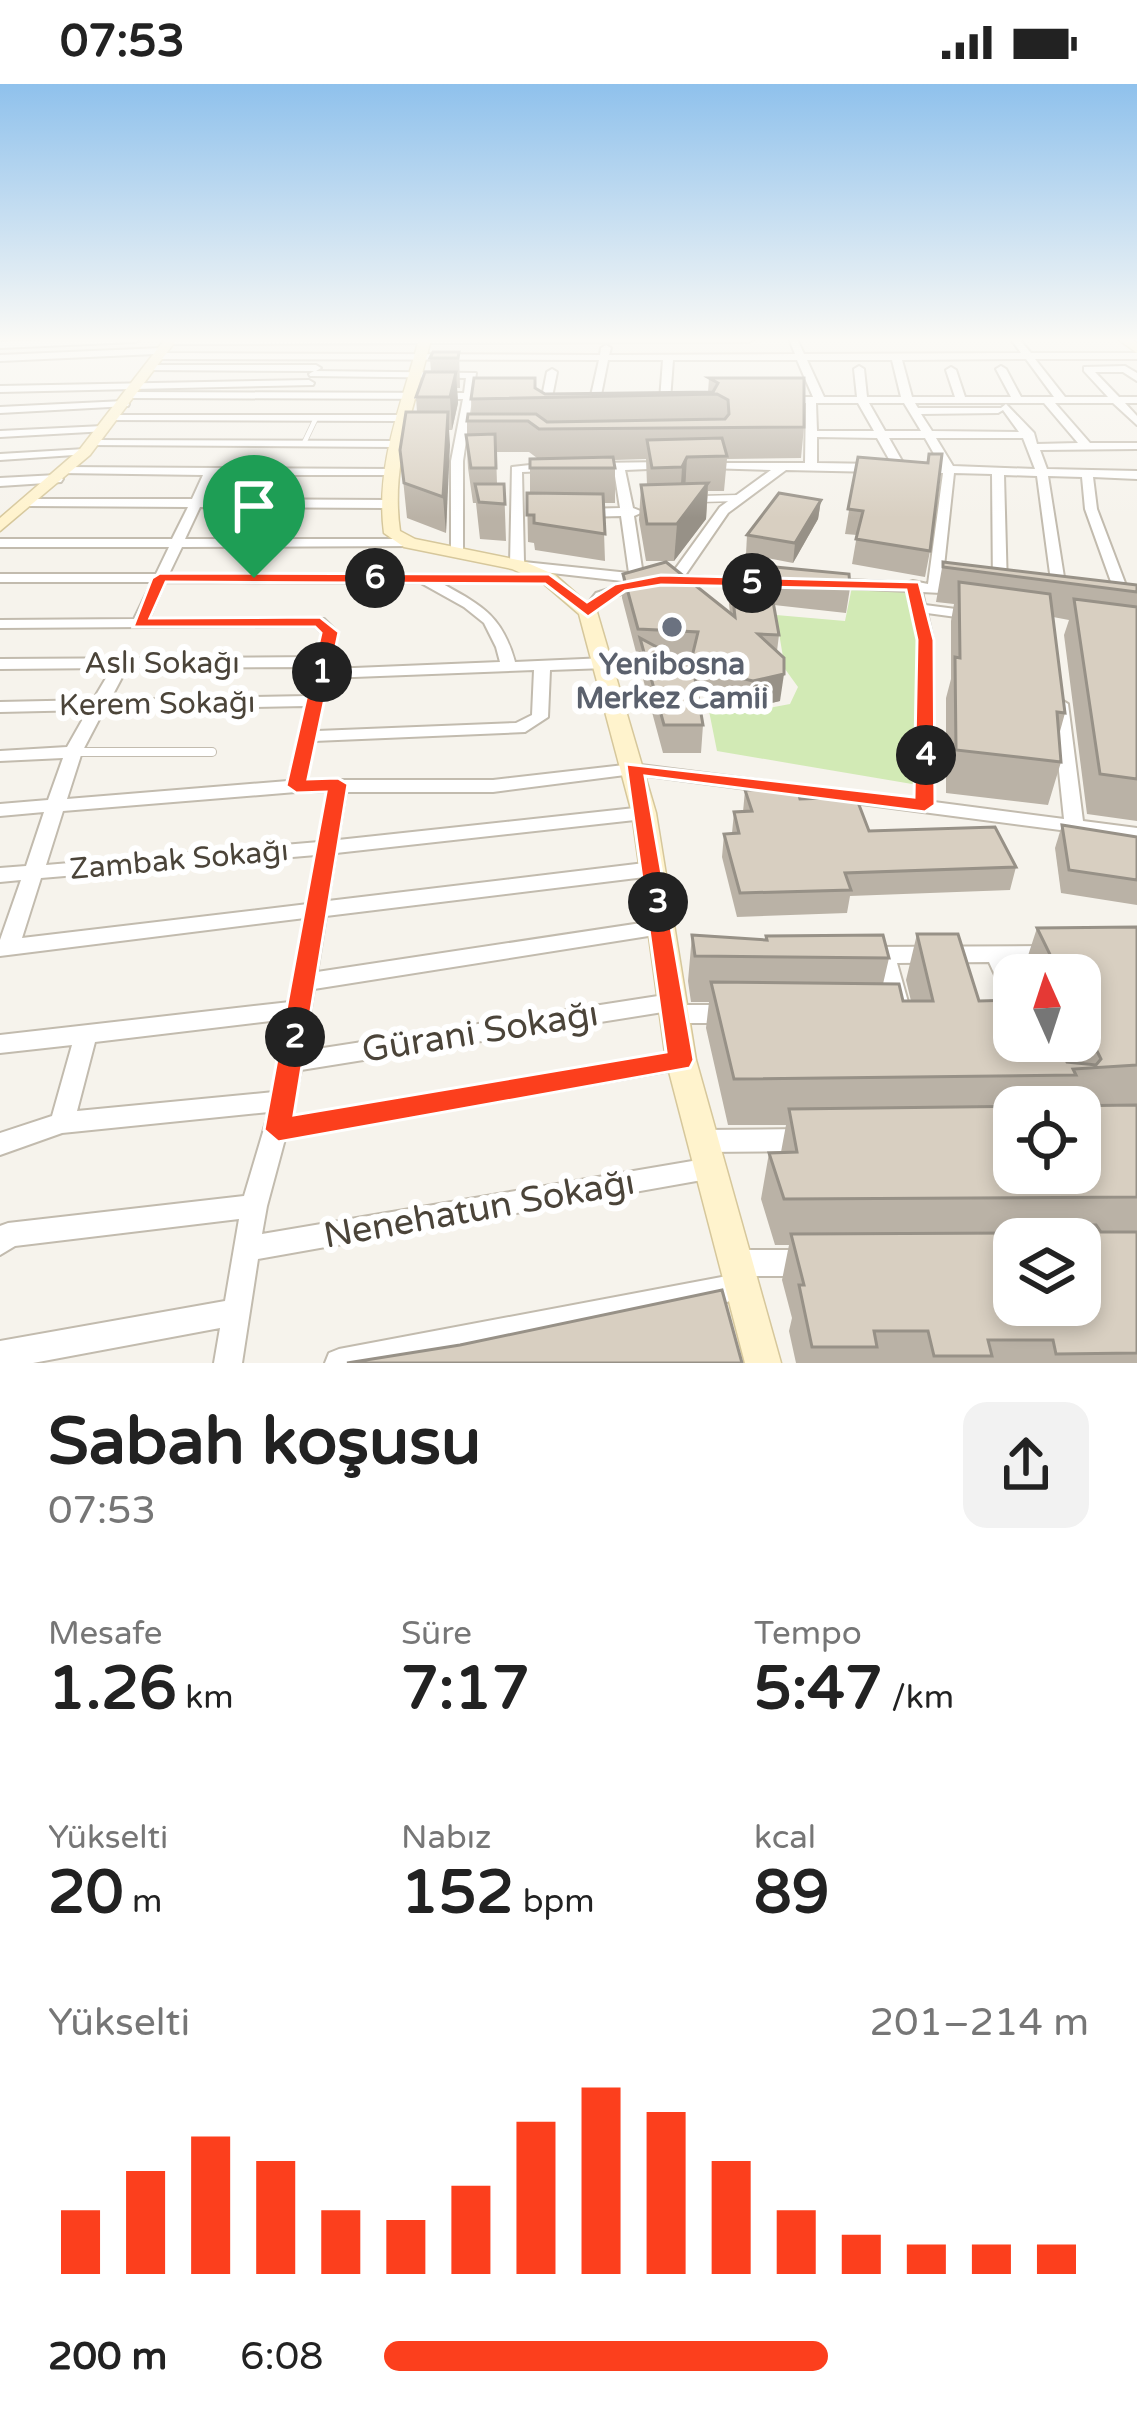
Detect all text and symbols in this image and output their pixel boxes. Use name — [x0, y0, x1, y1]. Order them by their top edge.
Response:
text: 07:53 — [60, 15, 185, 69]
pin — [203, 455, 305, 578]
icon: arrive — [221, 473, 287, 539]
pin: 6 — [345, 548, 405, 608]
pin: 5 — [722, 553, 782, 613]
text: 6 — [365, 558, 385, 597]
text: 5 — [742, 563, 762, 602]
marker: Yenibosna Merkez Camii — [659, 614, 685, 640]
pin: 1 — [292, 642, 352, 702]
street label: Aslı Sokağı — [84, 645, 240, 682]
place label: Yenibosna Merkez Camii — [575, 646, 769, 717]
text: 1 — [312, 652, 332, 691]
street label: Kerem Sokağı — [58, 684, 256, 724]
pin: 4 — [896, 725, 956, 785]
text: 4 — [916, 735, 936, 774]
street label: Zambak Sokağı — [68, 832, 290, 888]
pin: 3 — [628, 872, 688, 932]
text: 3 — [648, 882, 668, 921]
north arrow — [993, 954, 1101, 1062]
map controls — [993, 954, 1101, 1326]
street label: Gürani Sokağı — [359, 992, 601, 1072]
pin: 2 — [265, 1007, 325, 1067]
text: 2 — [285, 1017, 305, 1056]
button: locate — [993, 1086, 1101, 1194]
street label: Nenehatun Sokağı — [320, 1160, 638, 1258]
button: layers — [993, 1218, 1101, 1326]
text: Sabah koşusu — [48, 1402, 481, 1482]
button: share — [963, 1402, 1089, 1528]
text: 07:53 — [48, 1487, 156, 1534]
text: Mesafe — [48, 1614, 162, 1653]
text: Süre — [401, 1614, 472, 1653]
text: Tempo — [754, 1614, 862, 1653]
text: 1.26 — [48, 1653, 177, 1725]
text: 7:17 — [401, 1653, 530, 1725]
text: 5:47 — [754, 1653, 883, 1725]
text: km — [177, 1678, 234, 1717]
text: /km — [883, 1678, 954, 1717]
text: Yükselti — [48, 1818, 168, 1857]
text: Nabız — [401, 1818, 492, 1857]
text: kcal — [754, 1818, 816, 1857]
text: 20 — [48, 1857, 123, 1929]
text: 152 — [401, 1857, 514, 1929]
text: 89 — [754, 1857, 829, 1929]
text: m — [123, 1882, 162, 1921]
text: bpm — [514, 1882, 595, 1921]
text: Yükselti — [48, 1999, 190, 2046]
text: 201–214 m — [869, 1999, 1089, 2046]
text: 200 m — [48, 2333, 167, 2380]
text: 6:08 — [240, 2333, 324, 2380]

